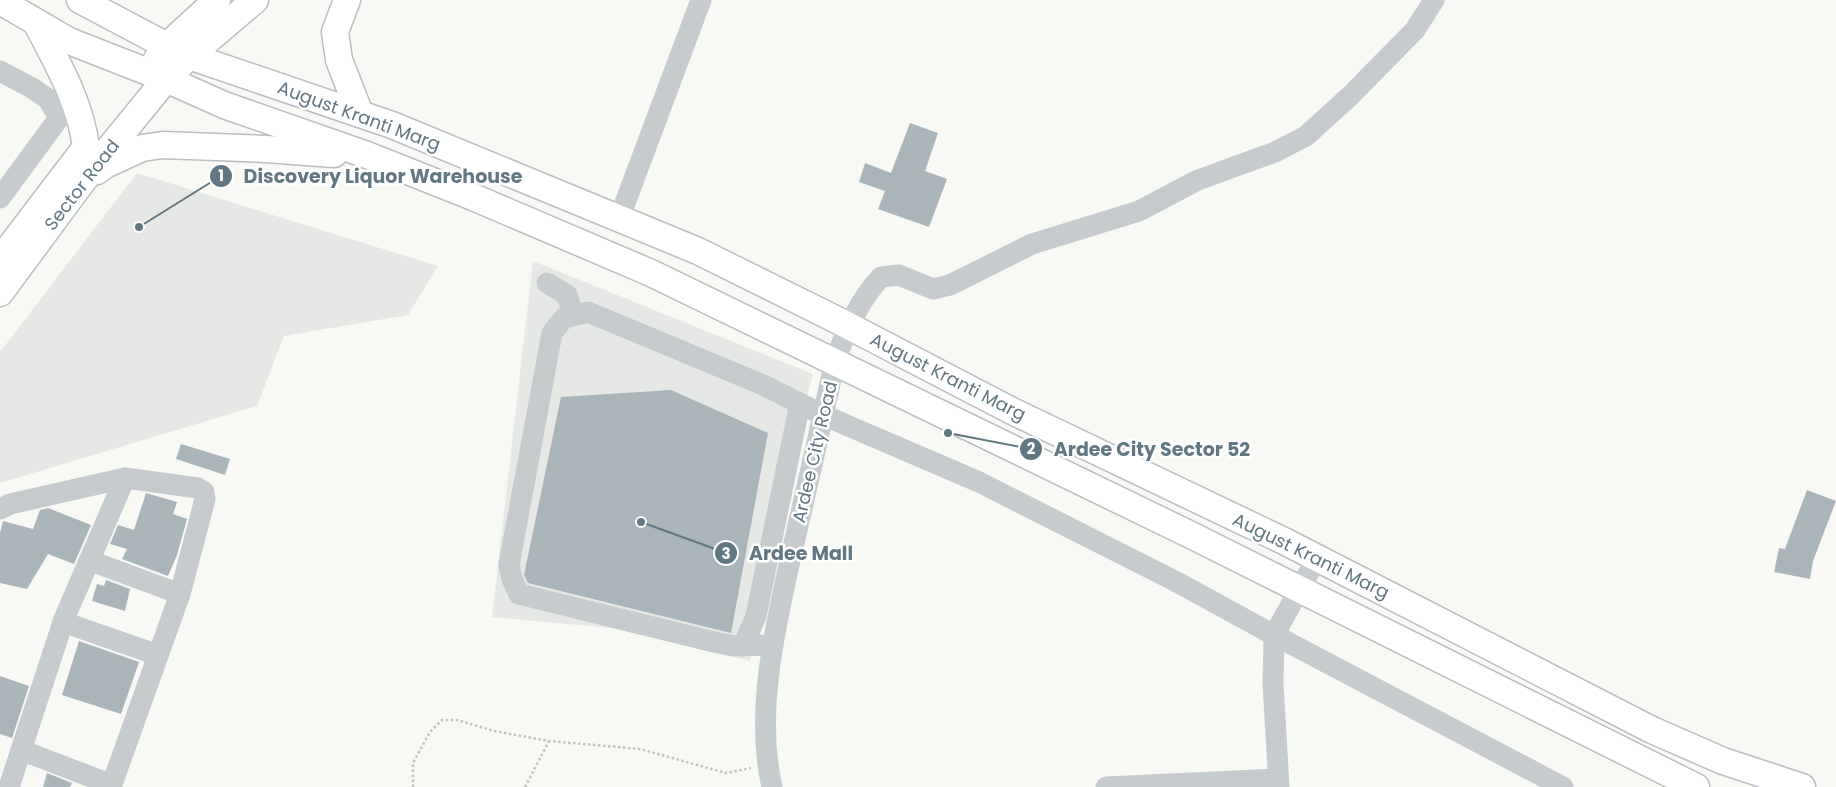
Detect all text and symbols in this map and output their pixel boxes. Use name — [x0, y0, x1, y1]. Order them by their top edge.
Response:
street label: August Kranti Marg — [274, 74, 444, 157]
street label: Sector Road — [38, 134, 125, 235]
callout: Discovery Liquor Warehouse — [209, 159, 532, 193]
text: Discovery Liquor Warehouse — [244, 163, 523, 190]
text: 1 — [218, 165, 224, 186]
street label: August Kranti Marg — [866, 326, 1030, 427]
street label: Ardee City Road — [786, 379, 843, 525]
callout: Ardee City Sector 52 — [1019, 432, 1260, 466]
text: Ardee City Sector 52 — [1054, 436, 1250, 463]
text: 2 — [1027, 438, 1036, 459]
street label: August Kranti Marg — [1229, 507, 1394, 604]
callout: Ardee Mall — [714, 536, 863, 570]
text: Ardee Mall — [749, 540, 853, 567]
text: 3 — [721, 543, 731, 564]

